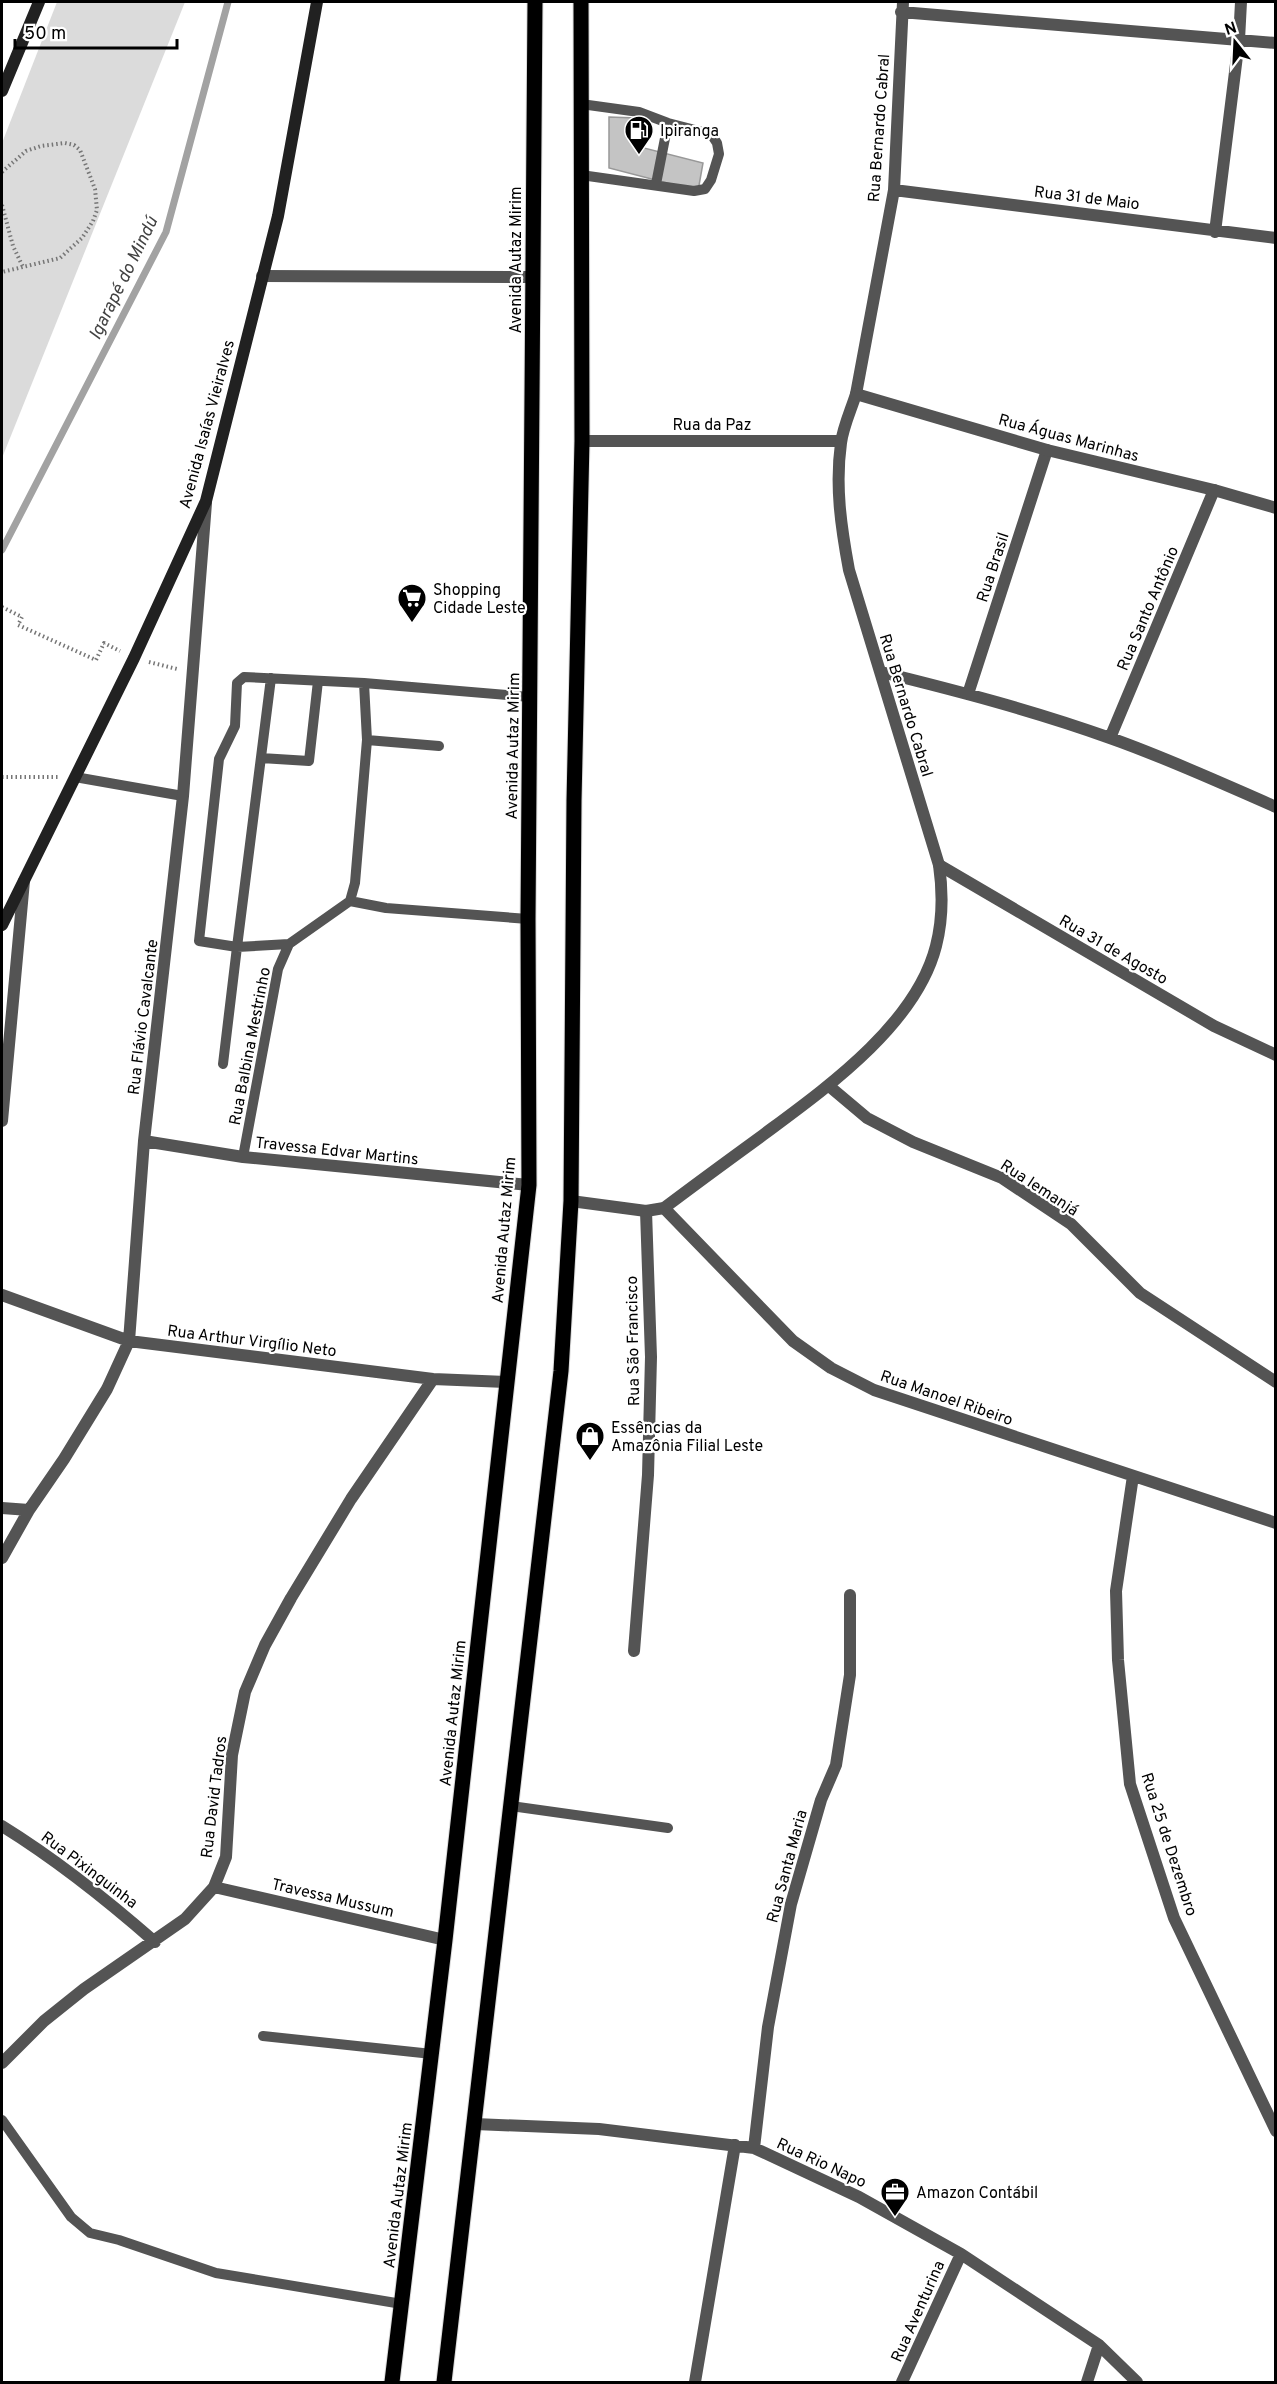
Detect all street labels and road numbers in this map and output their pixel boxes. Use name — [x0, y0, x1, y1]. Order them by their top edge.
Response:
street label: Rua Bernardo Cabral — [865, 53, 895, 203]
street label: Rua 31 de Maio — [1033, 183, 1141, 215]
street label: Avenida Autaz Mirim — [507, 186, 527, 334]
street label: Avenida Isaías Vieiralves — [176, 338, 240, 511]
street label: Rua Águas Marinhas — [996, 409, 1142, 467]
street label: Rua da Paz — [672, 416, 752, 436]
street label: Rua Brasil — [973, 530, 1015, 605]
street label: Rua Santo Antônio — [1114, 544, 1184, 674]
street label: Rua Bernardo Cabral — [874, 632, 936, 780]
street label: Avenida Autaz Mirim — [503, 672, 525, 820]
street label: Rua 31 de Agosto — [1055, 911, 1171, 990]
street label: Rua Flávio Cavalcante — [125, 938, 163, 1096]
street label: Rua Balbina Mestrinho — [226, 966, 276, 1127]
street label: Travessa Edvar Martins — [254, 1133, 419, 1171]
street label: Avenida Autaz Mirim — [489, 1156, 521, 1304]
street label: Rua Iemanjá — [996, 1156, 1082, 1221]
street label: Rua São Francisco — [623, 1276, 645, 1406]
street label: Rua Arthur Virgílio Neto — [166, 1322, 338, 1362]
street label: Rua Manoel Ribeiro — [877, 1367, 1015, 1431]
street label: Avenida Autaz Mirim — [436, 1639, 472, 1787]
street label: Rua David Tadros — [198, 1735, 232, 1860]
street label: Rua 25 de Dezembro — [1135, 1770, 1201, 1919]
street label: Rua Santa Maria — [763, 1808, 813, 1925]
street label: Rua Pixinguinha — [36, 1828, 141, 1913]
street label: Travessa Mussum — [269, 1875, 396, 1923]
street label: Avenida Autaz Mirim — [380, 2121, 418, 2269]
street label: Rua Rio Napo — [773, 2134, 869, 2193]
street label: Rua Aventurina — [887, 2258, 950, 2366]

